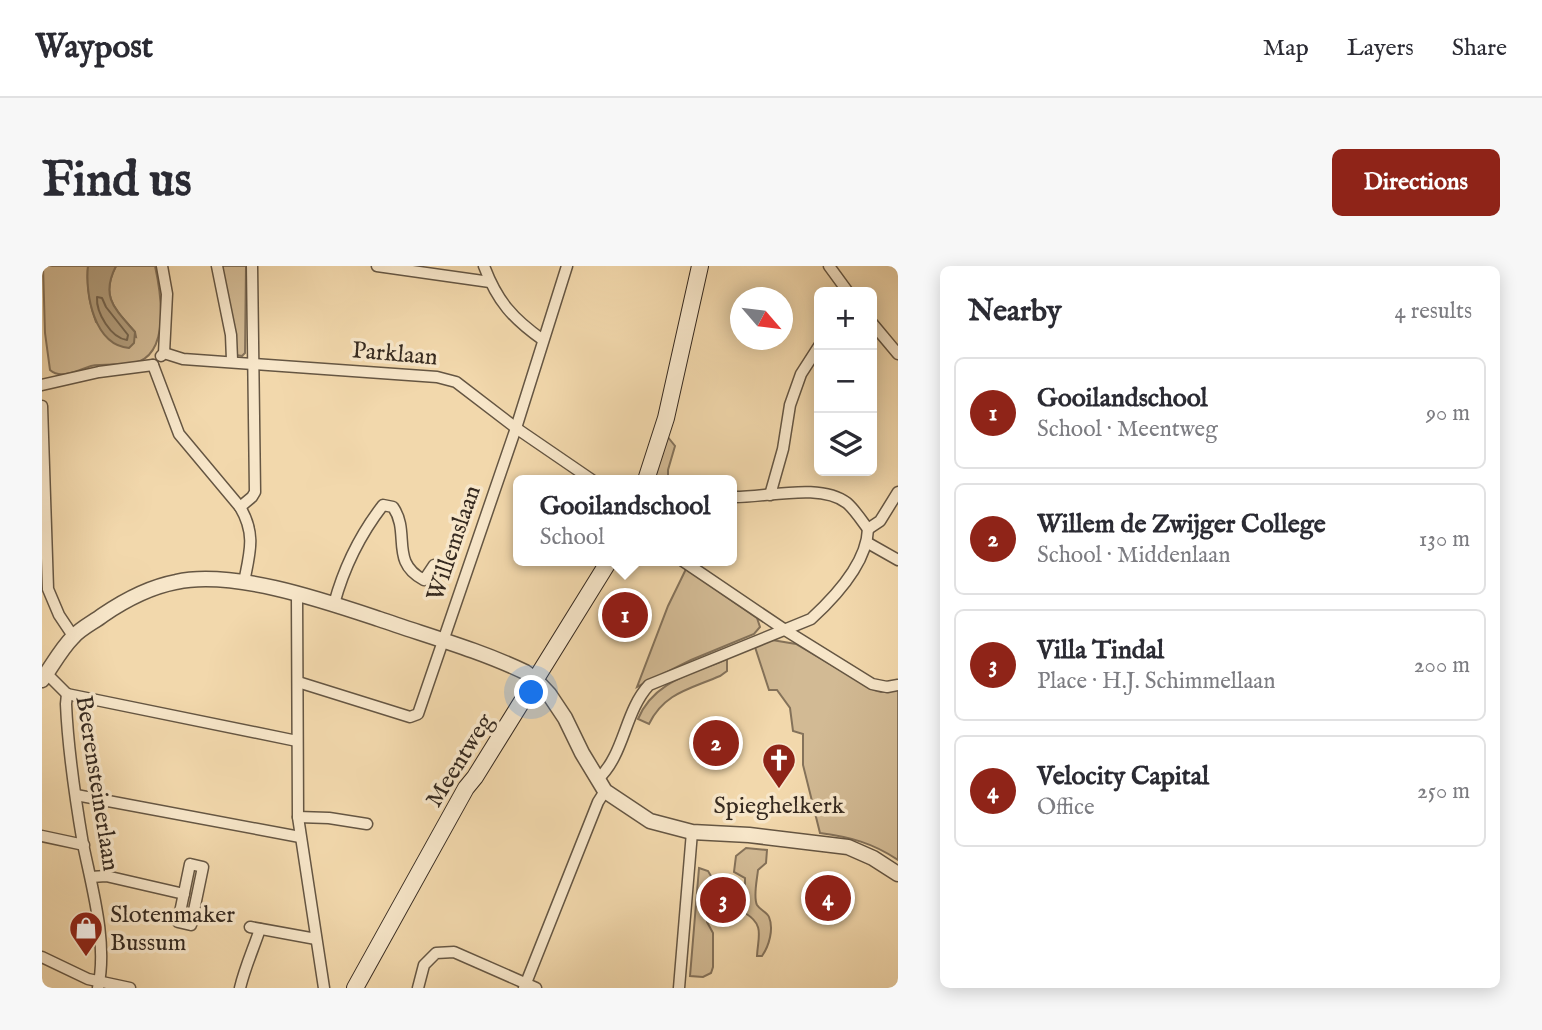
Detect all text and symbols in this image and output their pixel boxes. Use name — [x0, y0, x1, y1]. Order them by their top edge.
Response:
text: Waypost — [35, 27, 153, 69]
text: Map — [1263, 33, 1309, 64]
text: Layers — [1347, 33, 1414, 64]
text: Share — [1452, 33, 1507, 64]
button: Directions — [1332, 149, 1500, 216]
text: Find us — [42, 151, 192, 213]
north arrow — [730, 287, 793, 350]
map controls — [814, 287, 877, 476]
button: + — [814, 287, 877, 350]
text: Nearby — [968, 293, 1061, 331]
text: 4 results — [1394, 297, 1472, 326]
street label: Parklaan — [351, 335, 439, 374]
button: − — [814, 350, 877, 413]
text: Gooilandschool — [1037, 382, 1208, 415]
text: 1 — [989, 399, 997, 428]
text: 90 m — [1426, 399, 1470, 428]
button: layers — [814, 413, 877, 476]
text: School · Meentweg — [1037, 415, 1218, 444]
popup — [513, 475, 737, 566]
street label: Willemslaan — [420, 481, 489, 605]
text: Gooilandschool — [540, 490, 710, 523]
text: Willem de Zwijger College — [1037, 508, 1326, 541]
text: School — [540, 523, 604, 552]
text: 2 — [988, 525, 998, 554]
text: 130 m — [1419, 525, 1470, 554]
text: School · Middenlaan — [1037, 541, 1230, 570]
pin: 1 — [602, 589, 648, 641]
text: Villa Tindal — [1037, 634, 1164, 667]
text: 3 — [989, 651, 997, 680]
text: 200 m — [1414, 651, 1470, 680]
text: Place · H.J. Schimmellaan — [1037, 667, 1276, 696]
your location — [514, 675, 548, 709]
street label: Beerensteinerlaan — [67, 693, 126, 873]
street label: Meentweg — [419, 707, 502, 814]
pin: 2 — [693, 717, 739, 769]
church icon: Spieghelkerk — [760, 741, 798, 790]
text: Velocity Capital — [1037, 760, 1209, 793]
text: 4 — [987, 777, 999, 806]
text: 250 m — [1417, 777, 1470, 806]
place label: Spieghelkerk — [713, 791, 845, 822]
text: Office — [1037, 793, 1094, 822]
pin: 4 — [805, 872, 851, 924]
pin: 3 — [700, 874, 746, 926]
place label: Slotenmaker Bussum — [110, 900, 235, 959]
shop icon: Slotenmaker Bussum — [67, 909, 105, 958]

